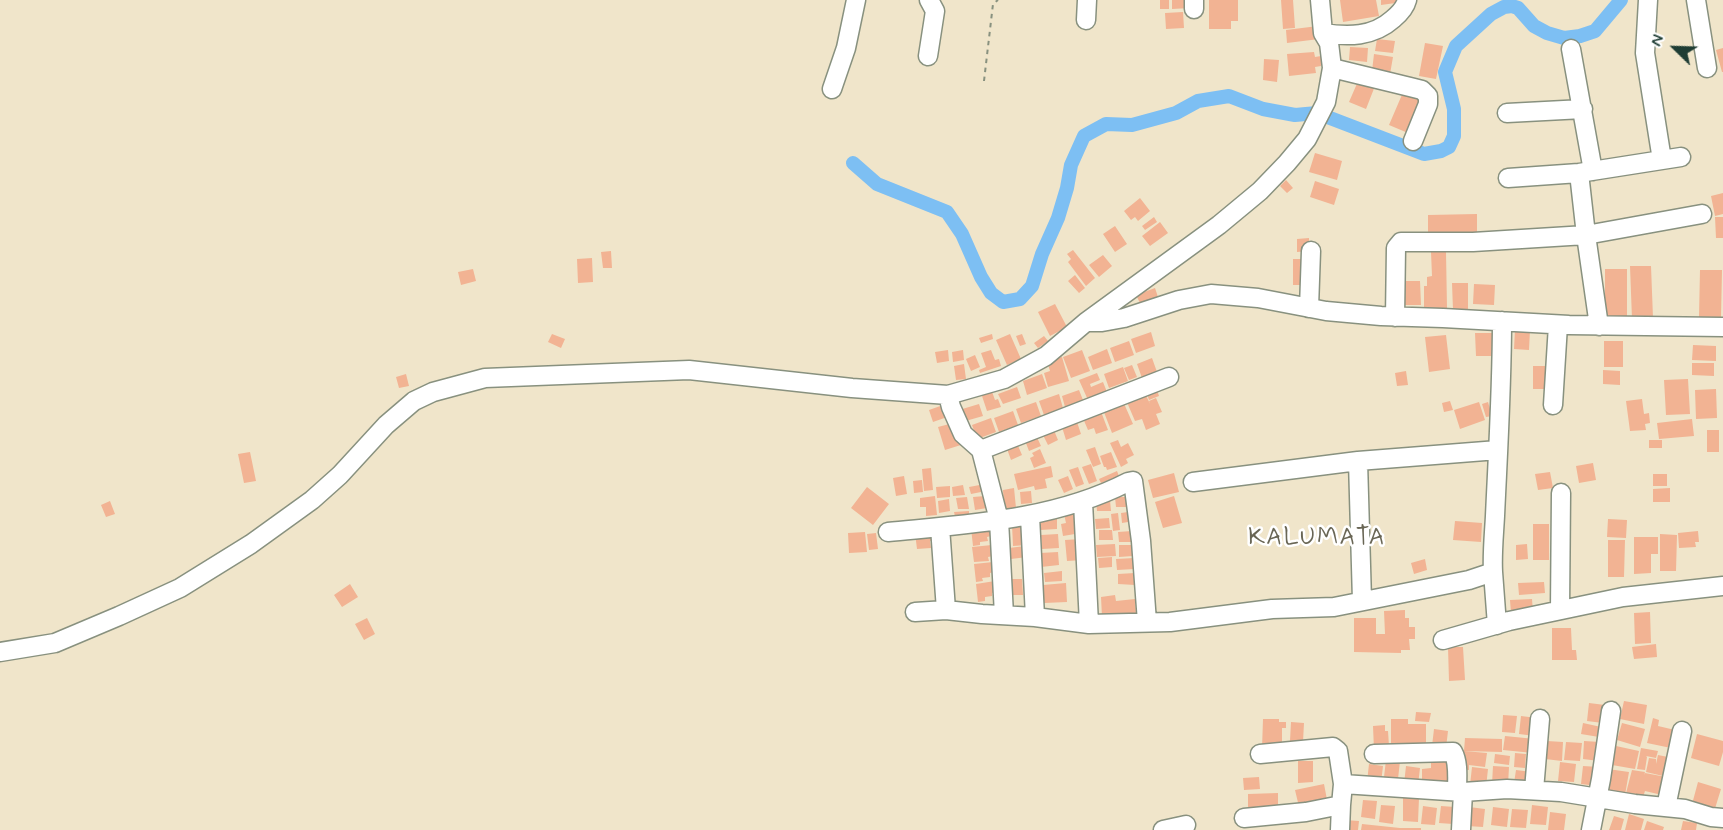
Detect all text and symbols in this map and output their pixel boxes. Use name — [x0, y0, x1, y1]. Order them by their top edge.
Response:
north arrow — [1645, 18, 1705, 78]
text: N — [1646, 32, 1670, 50]
district label: KALUMATA — [1250, 525, 1384, 553]

